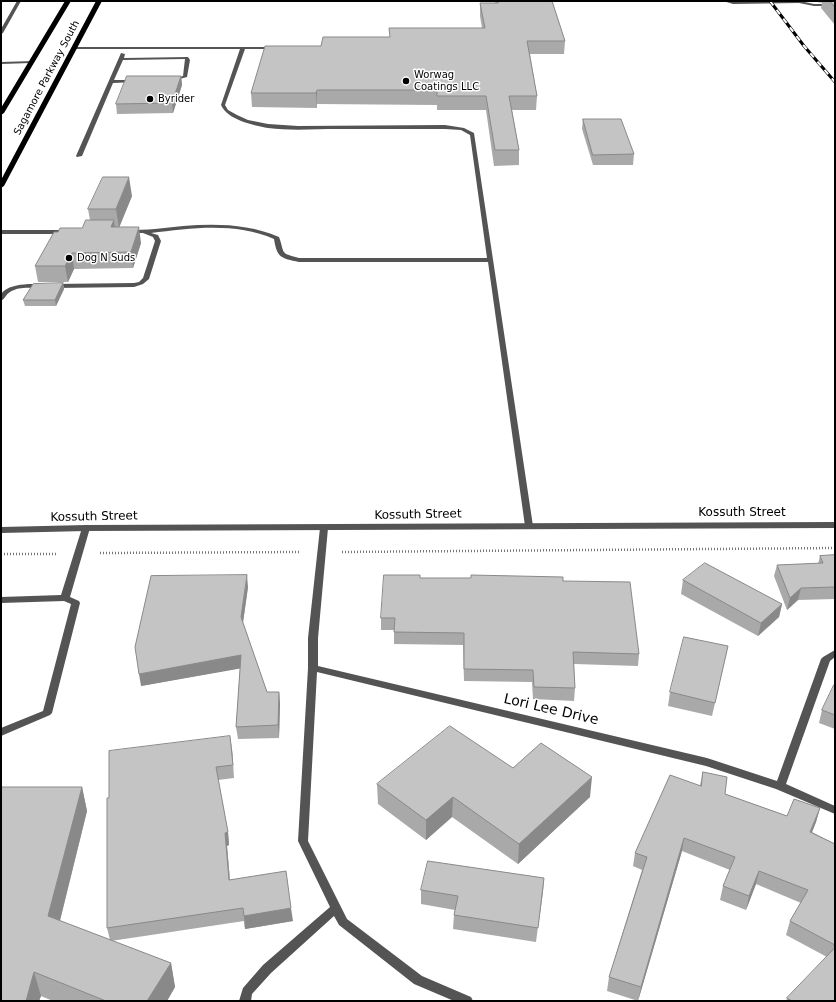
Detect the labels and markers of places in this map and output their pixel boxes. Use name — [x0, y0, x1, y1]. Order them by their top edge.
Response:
place label: Worwag Coatings LLC — [414, 69, 479, 92]
marker: Worwag Coatings LLC — [401, 76, 411, 86]
place label: Byrider — [158, 93, 194, 105]
marker: Byrider — [145, 94, 155, 104]
place label: Dog N Suds — [77, 252, 135, 264]
marker: Dog N Suds — [64, 253, 74, 263]

